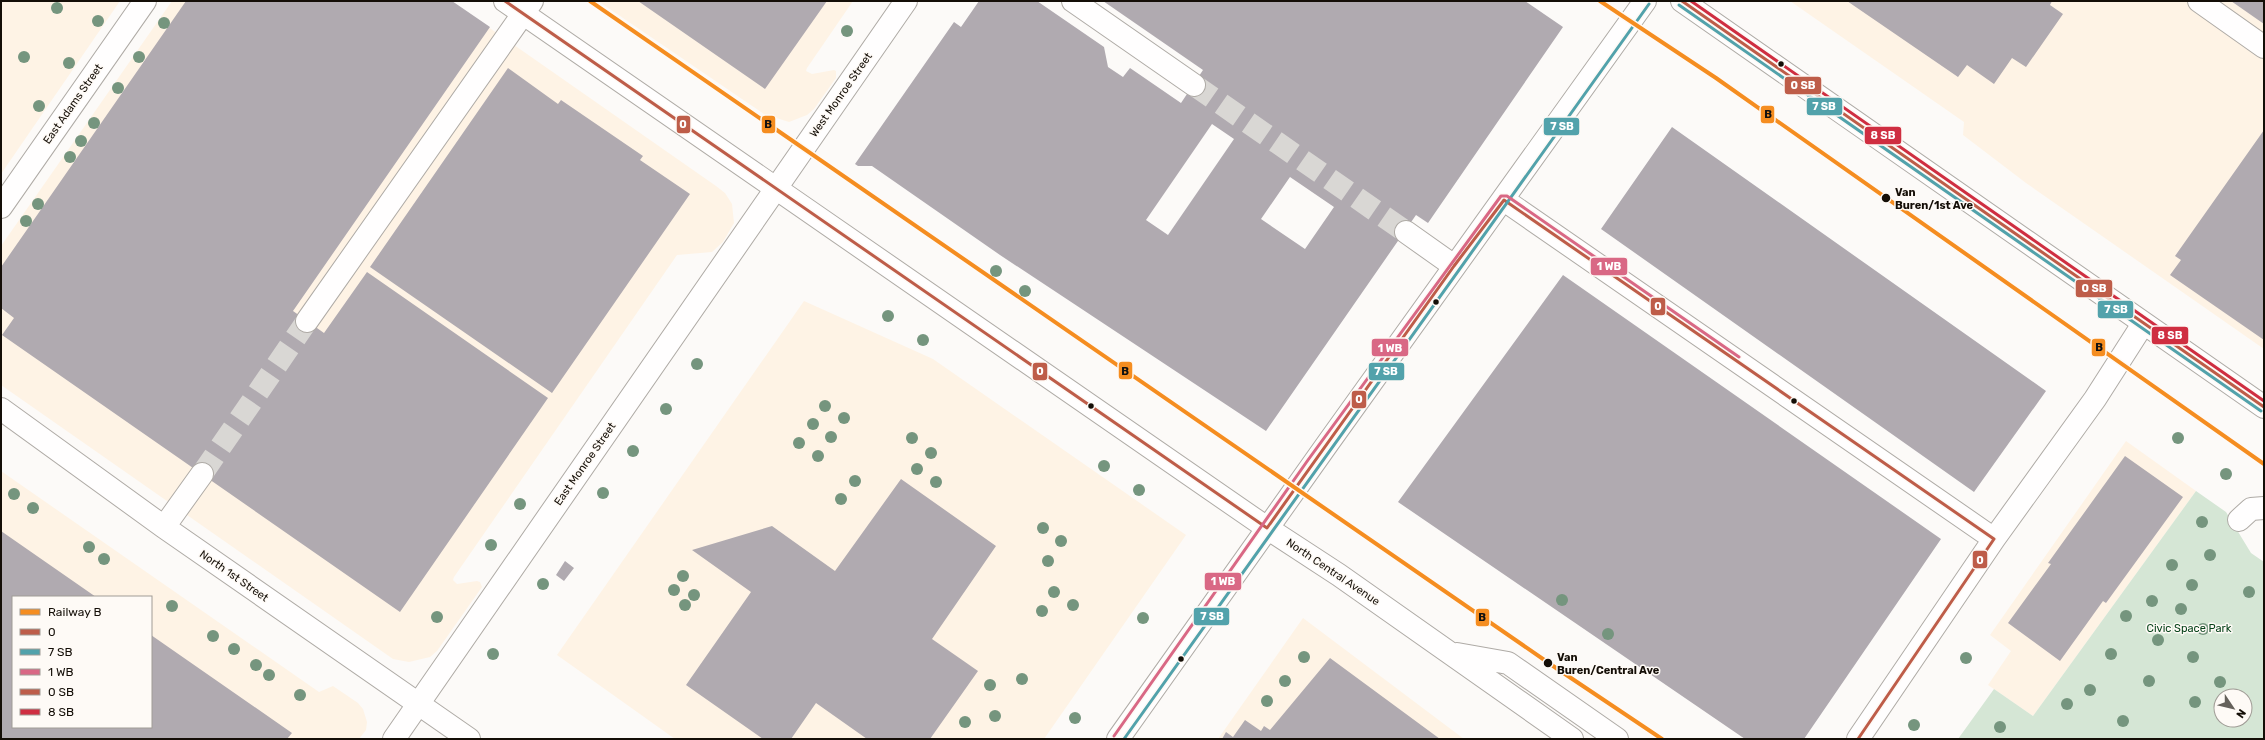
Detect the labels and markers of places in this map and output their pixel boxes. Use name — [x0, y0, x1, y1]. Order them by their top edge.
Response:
unlabelled marker — [1776, 59, 1786, 69]
place label: Van Buren/1st Ave — [1895, 186, 1974, 212]
marker: Van Buren/1st Ave — [1880, 192, 1892, 204]
unlabelled marker — [1431, 297, 1441, 307]
unlabelled marker — [1789, 396, 1799, 406]
unlabelled marker — [1086, 401, 1096, 411]
place label: Van Buren/Central Ave — [1557, 651, 1660, 677]
unlabelled marker — [1176, 654, 1186, 664]
marker: Van Buren/Central Ave — [1542, 657, 1554, 669]

